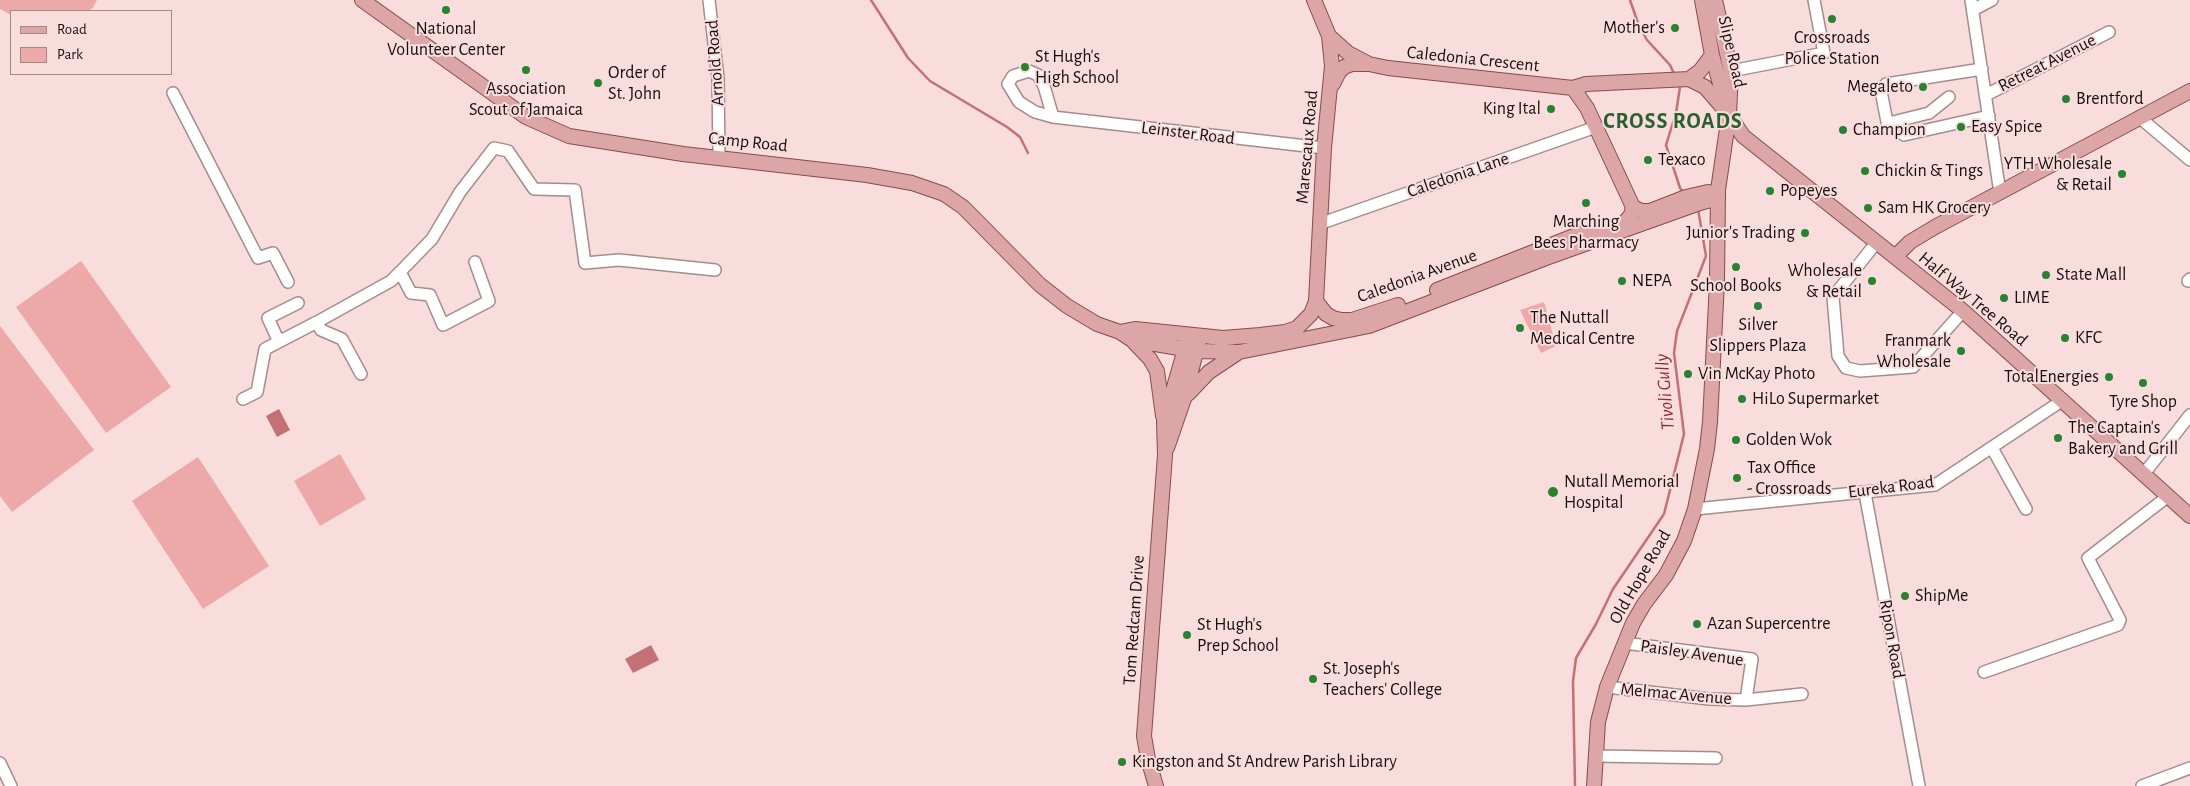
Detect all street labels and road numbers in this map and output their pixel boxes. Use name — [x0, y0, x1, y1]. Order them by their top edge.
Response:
street label: Slipe Road — [1713, 14, 1751, 90]
street label: Arnold Road — [701, 19, 729, 107]
street label: Retreat Avenue — [1994, 29, 2100, 97]
street label: Caledonia Crescent — [1406, 41, 1540, 77]
street label: Marescaux Road — [1291, 89, 1323, 205]
street label: Leinster Road — [1140, 117, 1236, 149]
street label: Camp Road — [707, 127, 789, 157]
street label: Caledonia Lane — [1404, 147, 1512, 203]
street label: Caledonia Avenue — [1354, 244, 1480, 308]
street label: Half Way Tree Road — [1914, 247, 2032, 351]
street label: Eureka Road — [1847, 471, 1935, 503]
street label: Old Hope Road — [1604, 526, 1676, 628]
street label: Tom Redcam Drive — [1119, 554, 1149, 686]
street label: Ripon Road — [1874, 598, 1910, 680]
street label: Paisley Avenue — [1639, 635, 1745, 671]
street label: Melmac Avenue — [1619, 678, 1733, 710]

